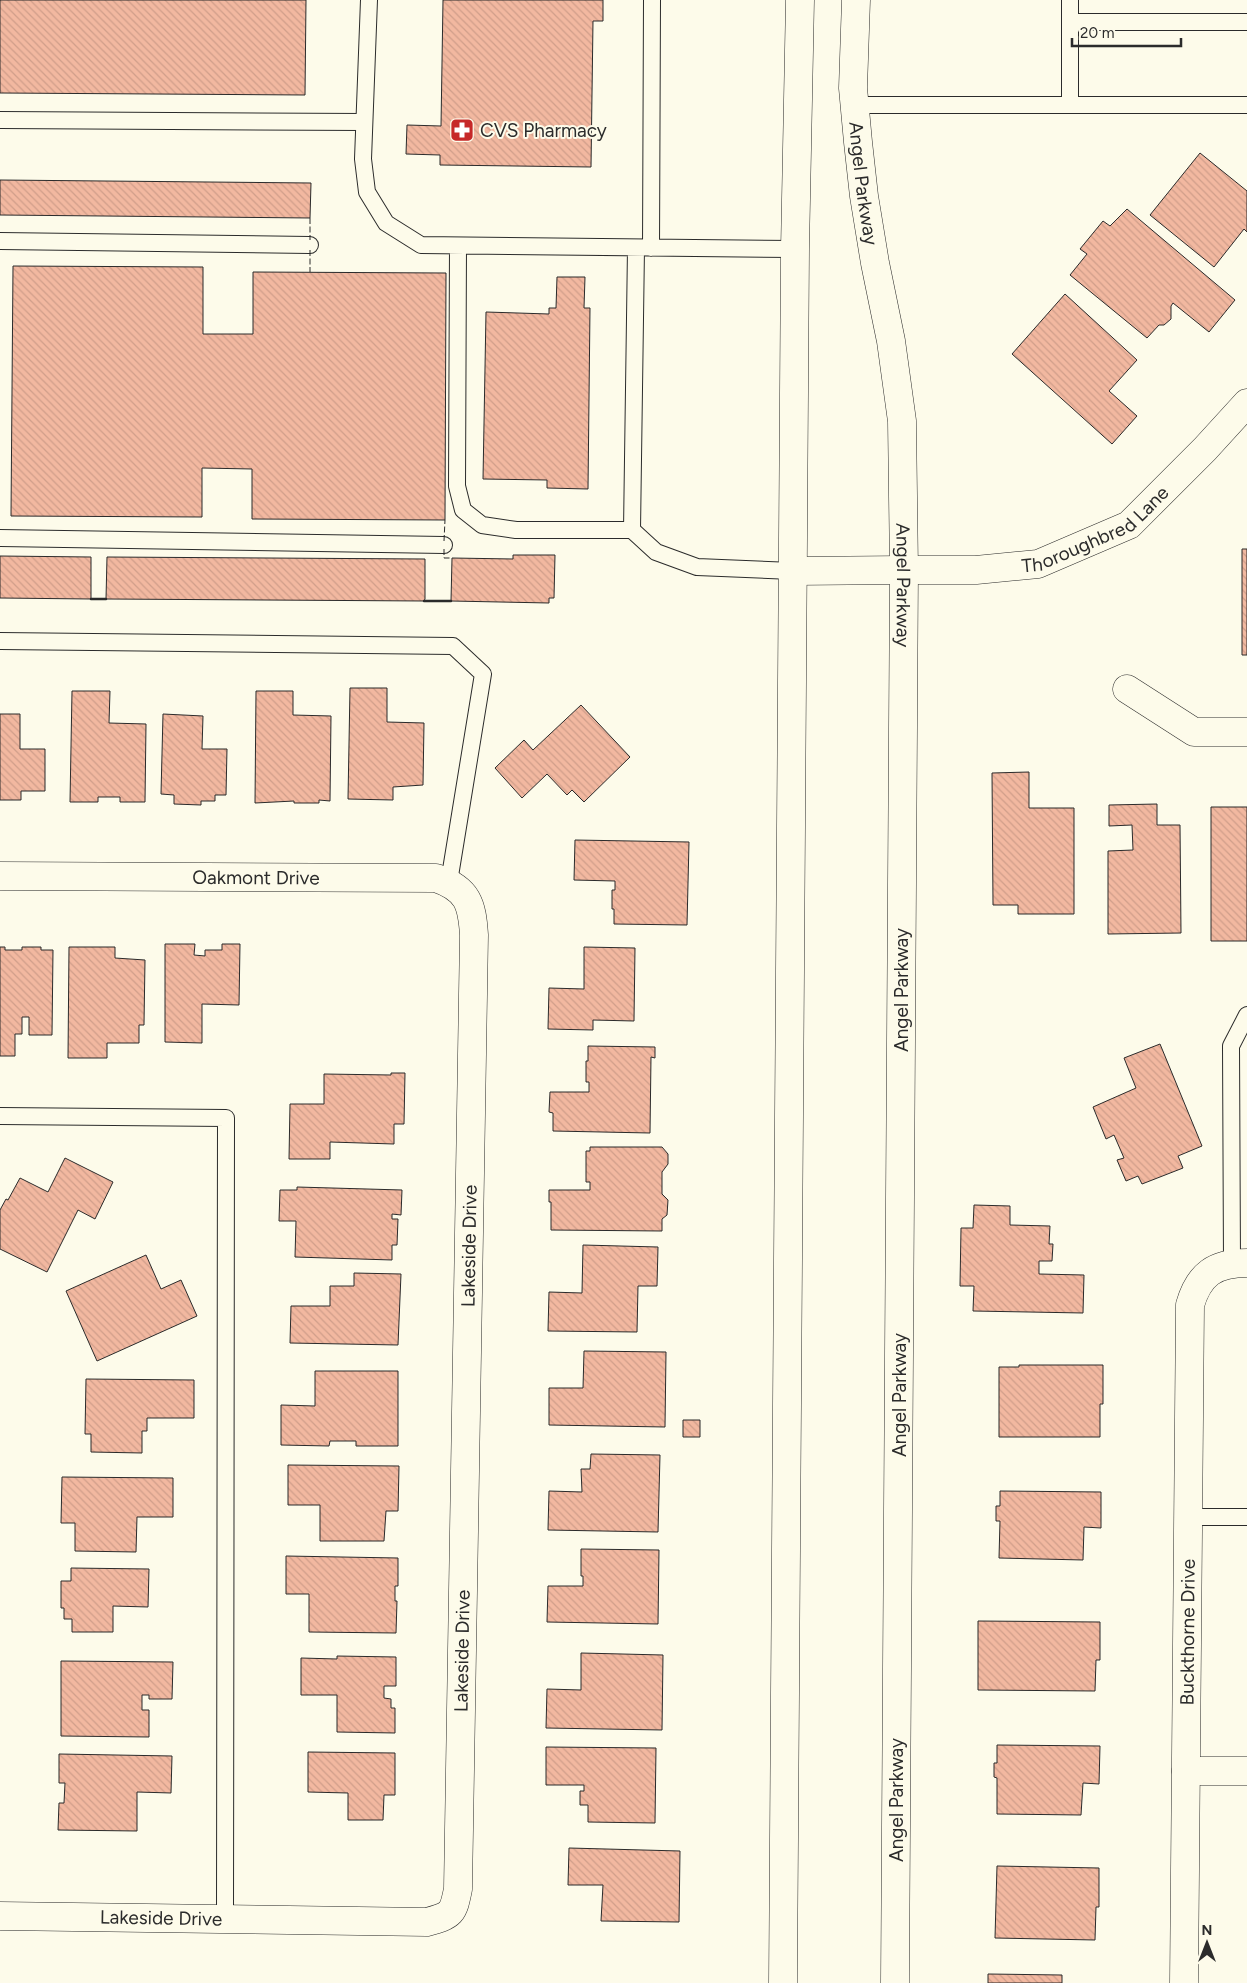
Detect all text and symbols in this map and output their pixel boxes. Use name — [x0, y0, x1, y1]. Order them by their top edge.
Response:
scale bar — [1072, 15, 1181, 47]
text: 20 m — [1080, 24, 1114, 42]
pharmacy icon: CVS Pharmacy — [449, 117, 475, 143]
place label: CVS Pharmacy — [480, 119, 607, 142]
street label: Angel Parkway — [845, 121, 883, 247]
street label: Thoroughbred Lane — [1020, 481, 1173, 577]
street label: Angel Parkway — [892, 523, 916, 647]
street label: Oakmont Drive — [192, 865, 320, 889]
street label: Angel Parkway — [890, 928, 913, 1052]
street label: Lakeside Drive — [456, 1185, 482, 1307]
street label: Angel Parkway — [888, 1333, 911, 1457]
street label: Buckthorne Drive — [1175, 1559, 1199, 1705]
street label: Lakeside Drive — [449, 1590, 475, 1712]
street label: Angel Parkway — [885, 1738, 908, 1862]
street label: Lakeside Drive — [100, 1905, 222, 1931]
north arrow — [1182, 1918, 1232, 1968]
text: N — [1202, 1922, 1212, 1939]

